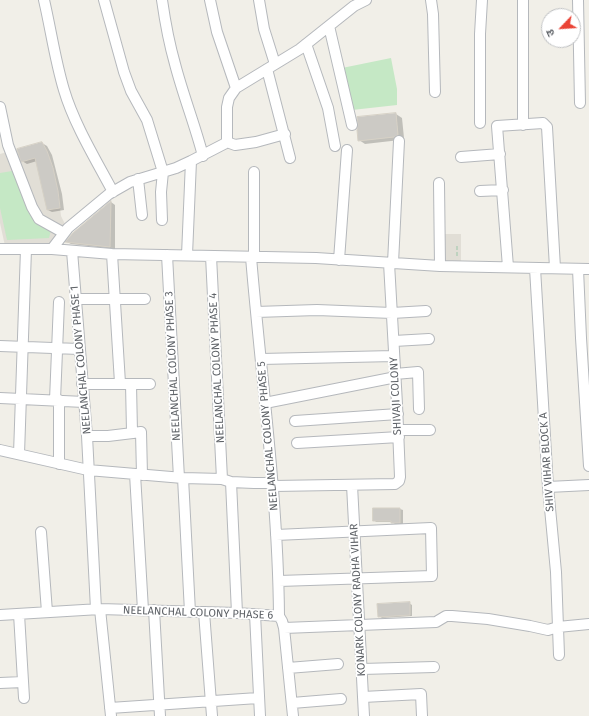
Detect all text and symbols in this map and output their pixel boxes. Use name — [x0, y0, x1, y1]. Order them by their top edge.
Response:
north arrow — [541, 8, 581, 48]
text: उ — [543, 27, 558, 39]
street label: NEELANCHAL COLONY PHASE 1 — [68, 285, 94, 435]
street label: NEELANCHAL COLONY PHASE 3 — [162, 291, 184, 441]
street label: NEELANCHAL COLONY PHASE 4 — [206, 293, 228, 443]
street label: SHIVAJI COLONY — [387, 357, 405, 435]
street label: NEELANCHAL COLONY PHASE 5 — [255, 361, 281, 511]
street label: SHIV VIHAR BLOCK A — [537, 412, 557, 512]
street label: KONARK COLONY RADHA VIHAR — [347, 523, 369, 677]
street label: NEELANCHAL COLONY PHASE 6 — [123, 604, 273, 622]

